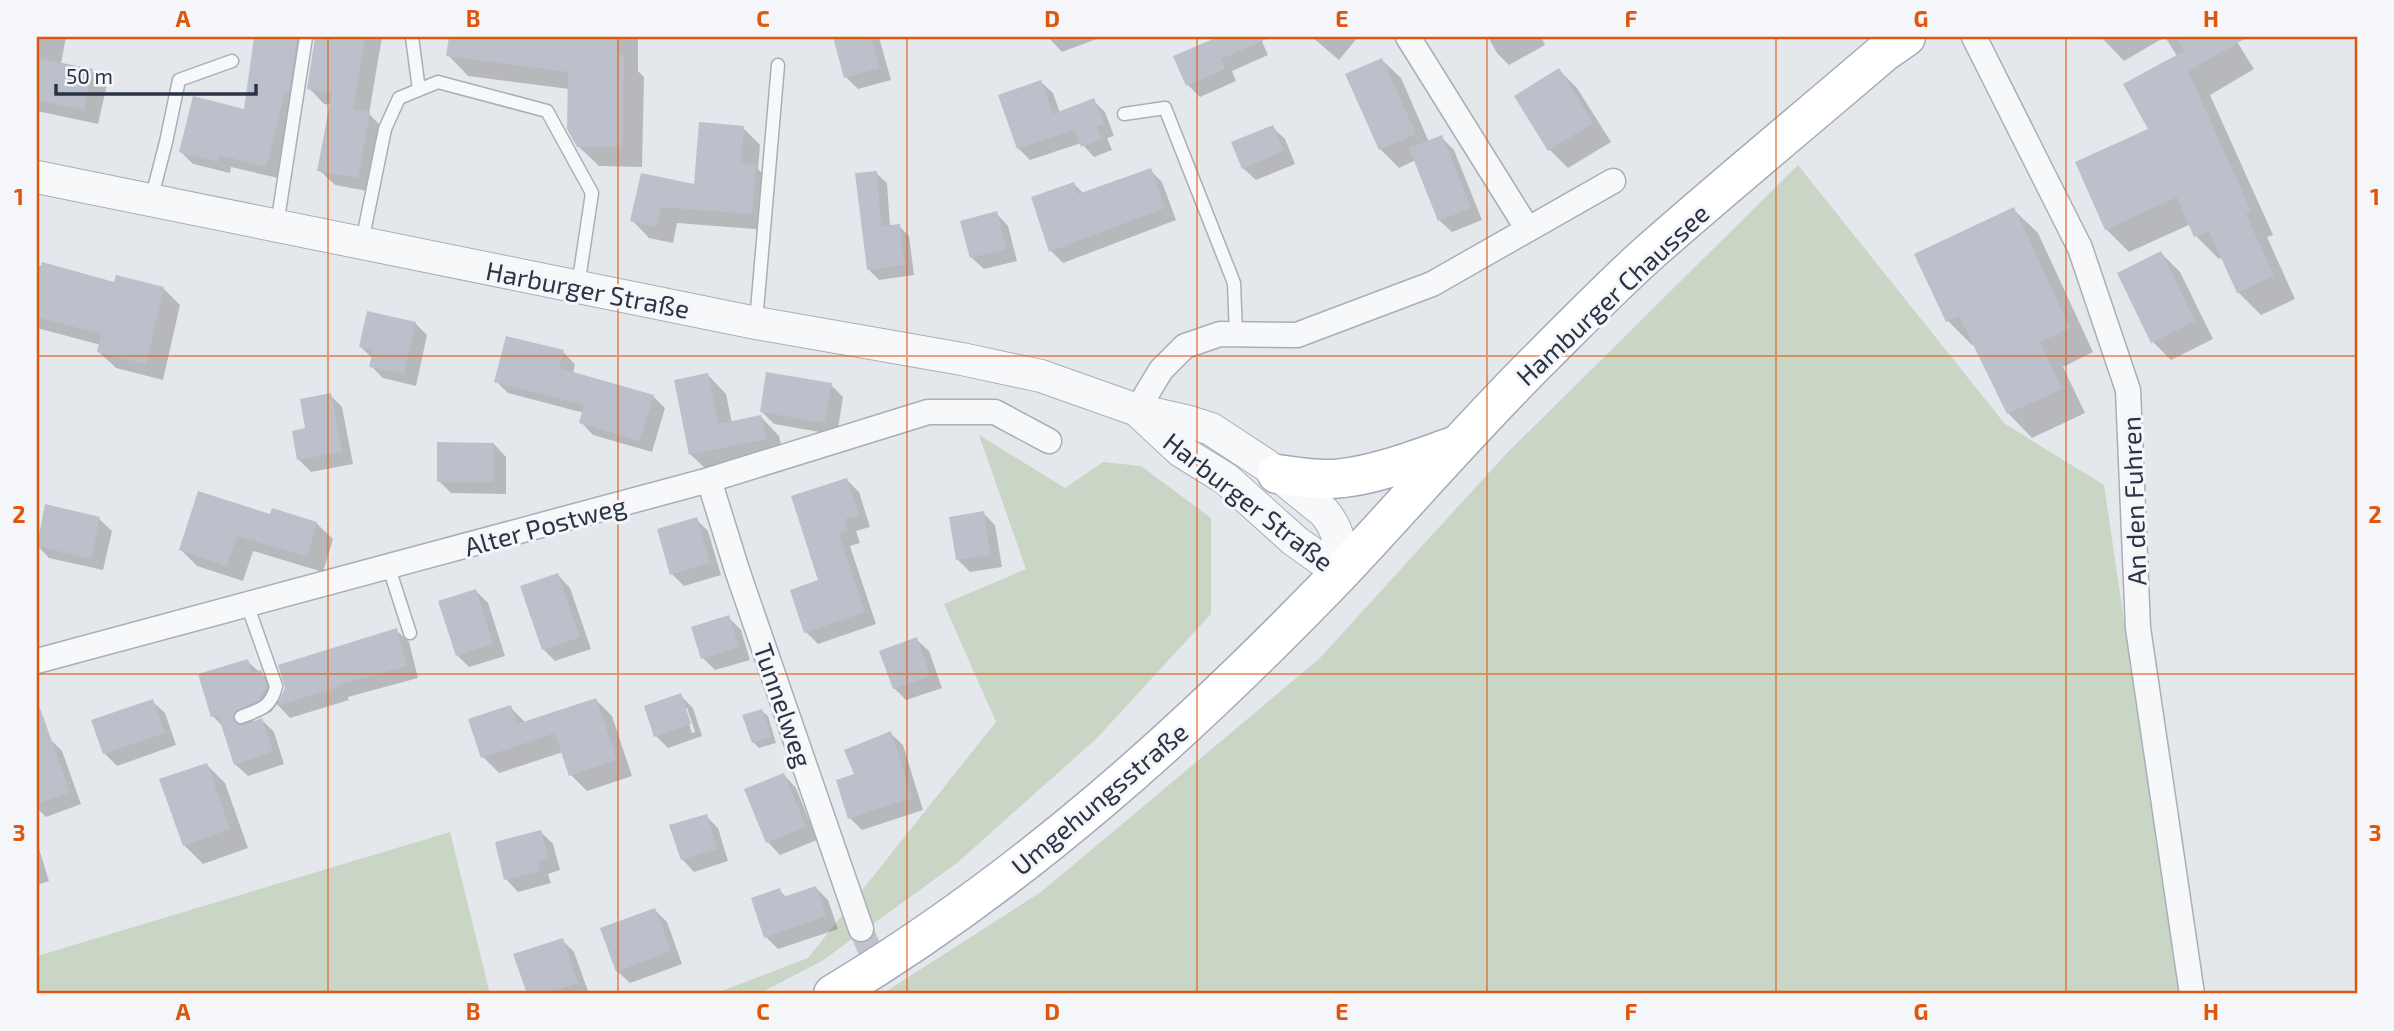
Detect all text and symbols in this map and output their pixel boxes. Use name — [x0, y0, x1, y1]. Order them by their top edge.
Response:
text: A — [175, 4, 191, 32]
text: B — [466, 4, 480, 32]
text: C — [756, 4, 770, 32]
text: D — [1044, 4, 1060, 32]
text: E — [1335, 4, 1349, 32]
text: F — [1625, 4, 1638, 32]
text: G — [1914, 4, 1928, 32]
text: H — [2203, 4, 2219, 32]
scale bar — [56, 52, 256, 96]
text: 50 m — [66, 63, 113, 88]
text: 1 — [14, 182, 24, 210]
text: 1 — [2370, 182, 2380, 210]
street label: Hamburger Chaussee — [1509, 197, 1715, 391]
street label: Harburger Straße — [484, 254, 692, 324]
street label: An den Fuhren — [2115, 416, 2151, 586]
street label: Harburger Straße — [1158, 425, 1340, 577]
street label: Alter Postweg — [461, 489, 629, 561]
text: 2 — [12, 500, 26, 528]
text: 2 — [2368, 500, 2382, 528]
street label: Tunnelweg — [748, 639, 820, 771]
street label: Umgehungsstraße — [1005, 715, 1193, 881]
text: 3 — [12, 818, 26, 846]
text: 3 — [2368, 818, 2382, 846]
text: A — [175, 997, 191, 1025]
text: B — [466, 997, 480, 1025]
text: C — [756, 997, 770, 1025]
text: D — [1044, 997, 1060, 1025]
text: E — [1335, 997, 1349, 1025]
text: F — [1625, 997, 1638, 1025]
text: G — [1914, 997, 1928, 1025]
text: H — [2203, 997, 2219, 1025]

